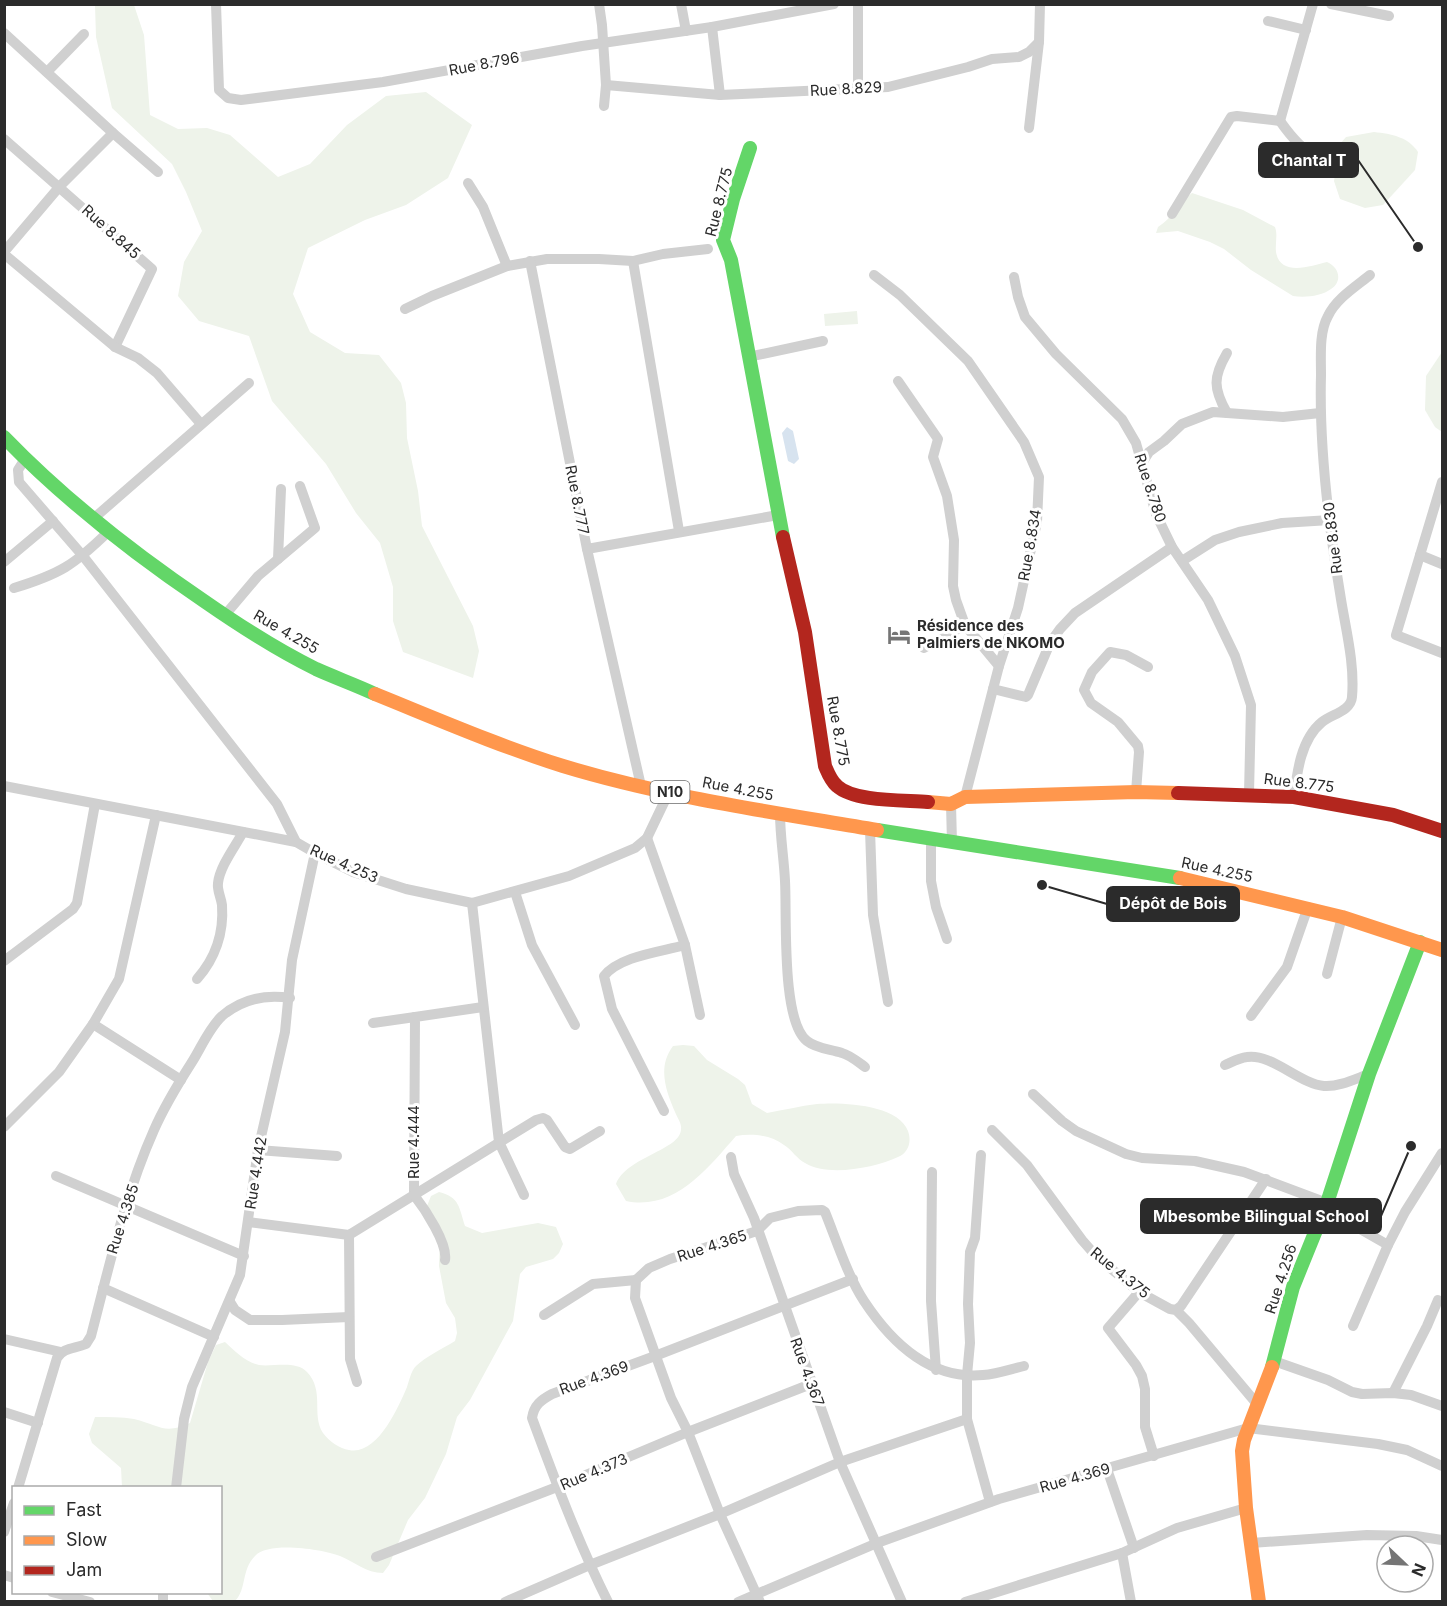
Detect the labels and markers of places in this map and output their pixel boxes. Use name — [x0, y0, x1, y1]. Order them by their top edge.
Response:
callout: Chantal T — [1259, 143, 1358, 177]
place label: Résidence des Palmiers de NKOMO — [917, 616, 1065, 652]
hotel icon: Résidence des Palmiers de NKOMO — [886, 622, 912, 648]
callout: Dépôt de Bois — [1107, 887, 1239, 921]
callout: Mbesombe Bilingual School — [1141, 1199, 1381, 1233]

